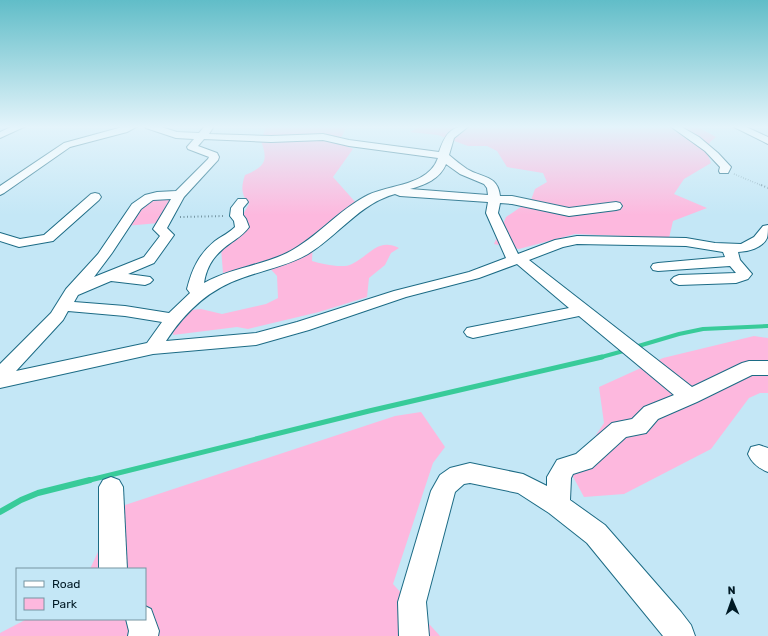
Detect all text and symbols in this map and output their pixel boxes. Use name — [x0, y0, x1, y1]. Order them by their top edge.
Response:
legend — [16, 568, 146, 620]
text: Road — [52, 577, 80, 591]
north arrow — [712, 580, 752, 620]
text: N — [727, 584, 736, 597]
text: Park — [52, 597, 78, 611]

